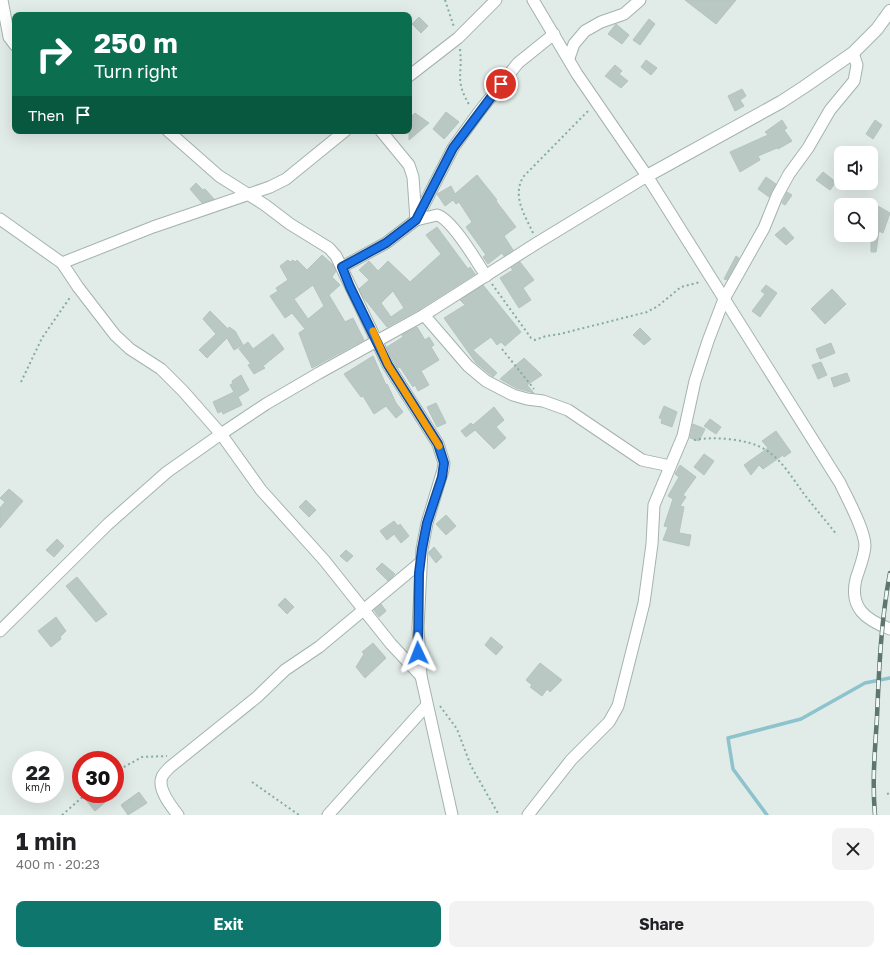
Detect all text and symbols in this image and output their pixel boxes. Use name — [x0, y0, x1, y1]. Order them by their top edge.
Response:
text: 250 m — [94, 26, 178, 59]
icon: right — [28, 28, 80, 80]
text: Turn right — [94, 60, 178, 82]
pin — [484, 67, 518, 101]
icon: arrive — [490, 73, 512, 95]
icon: arrive — [72, 104, 94, 126]
text: Then — [28, 106, 64, 124]
map controls — [834, 146, 878, 242]
button: sound — [834, 146, 878, 190]
button: search — [834, 198, 878, 242]
position arrow — [397, 632, 439, 674]
speed limit sign: 30 — [72, 751, 124, 803]
text: 22 — [26, 760, 50, 784]
text: km/h — [25, 781, 51, 793]
text: 1 min — [16, 826, 76, 855]
button: close — [832, 828, 874, 870]
text: 400 m · 20:23 — [16, 856, 100, 872]
button: Exit — [16, 901, 441, 947]
button: Share — [449, 901, 874, 947]

